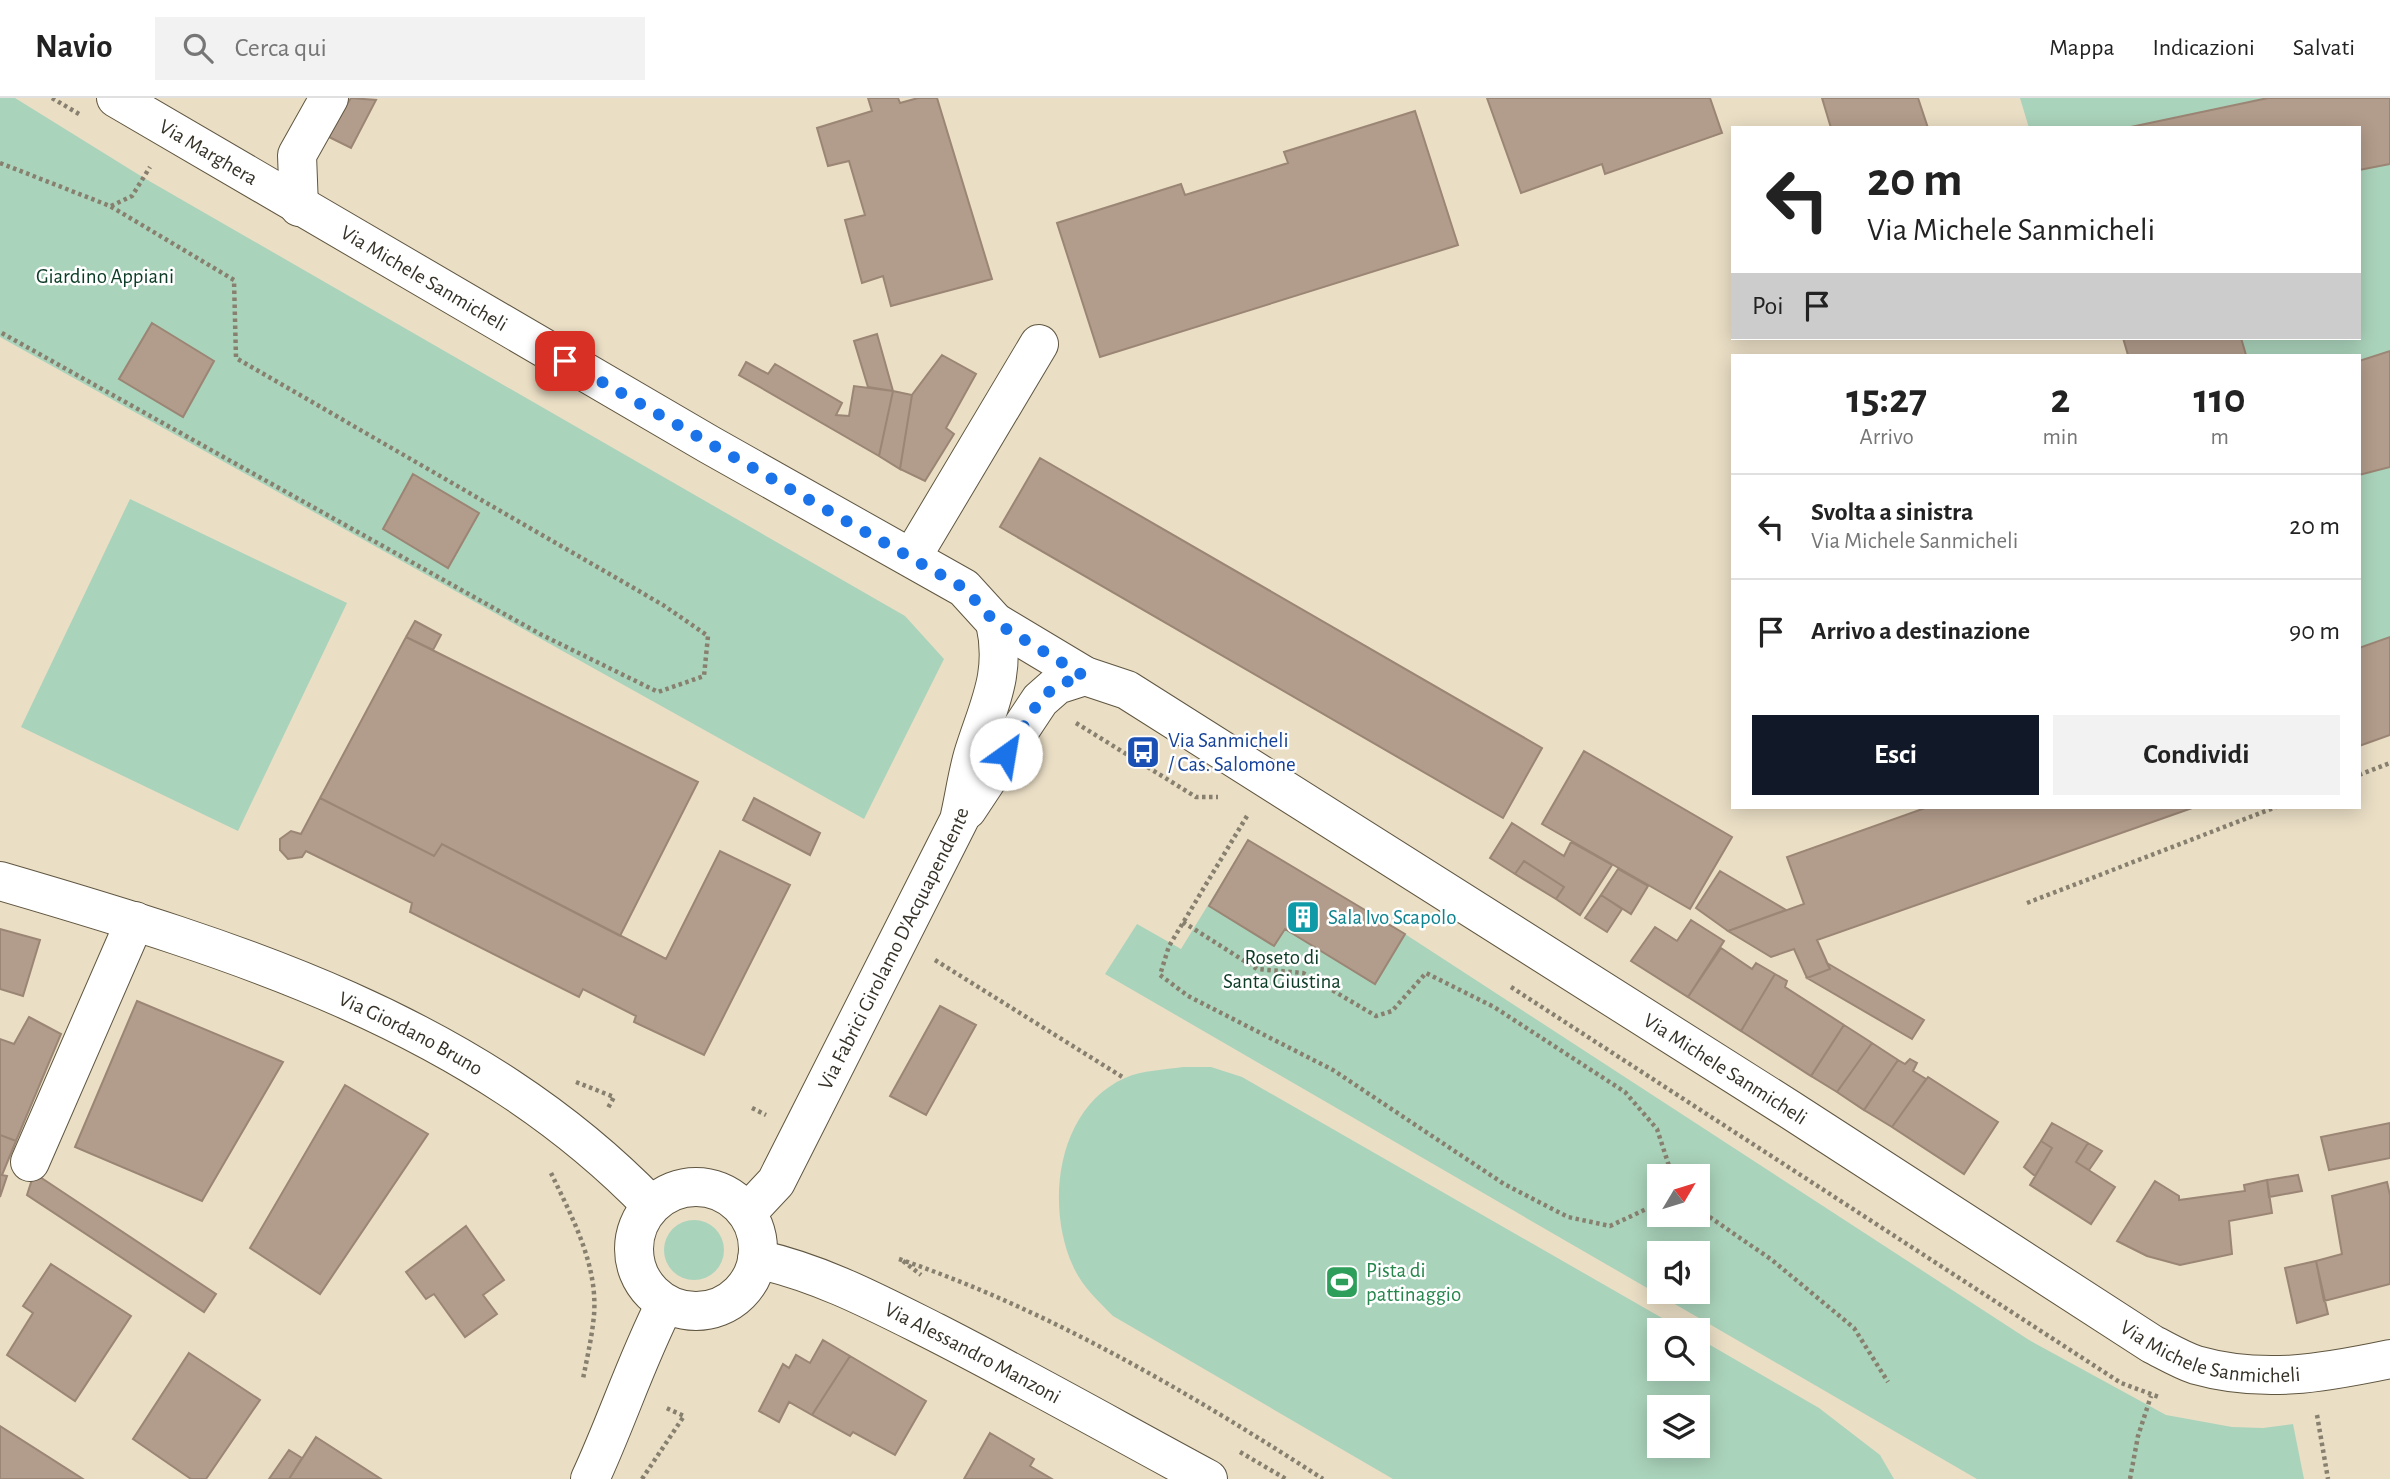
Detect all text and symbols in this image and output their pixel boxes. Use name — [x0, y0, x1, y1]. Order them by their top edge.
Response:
search box — [155, 17, 645, 80]
icon: search — [179, 29, 217, 67]
text: Navio — [35, 31, 113, 64]
text: Cerca qui — [235, 35, 327, 61]
text: Mappa — [2049, 36, 2114, 60]
text: Indicazioni — [2152, 36, 2255, 60]
text: Salvati — [2293, 36, 2355, 60]
street label: Via Marghera — [155, 116, 261, 189]
icon: left — [1752, 154, 1843, 245]
text: 20 m — [1867, 156, 1963, 205]
text: Via Michele Sanmicheli — [1867, 214, 2155, 246]
street label: Via Michele Sanmicheli — [337, 222, 511, 335]
park label: Giardino Appiani — [36, 266, 174, 287]
icon: arrive — [1798, 287, 1836, 325]
text: Poi — [1752, 293, 1784, 319]
pin — [535, 331, 595, 391]
icon: arrive — [546, 342, 584, 380]
text: 15:27 — [1846, 378, 1927, 420]
text: 2 — [2050, 378, 2070, 420]
text: 110 — [2194, 378, 2246, 420]
text: Arrivo — [1860, 426, 1914, 449]
text: min — [2042, 426, 2078, 449]
text: m — [2210, 426, 2229, 449]
text: Svolta a sinistra — [1811, 499, 1973, 525]
icon: left — [1752, 508, 1790, 546]
text: 20 m — [2289, 513, 2340, 539]
text: Via Michele Sanmicheli — [1811, 530, 2018, 553]
icon: arrive — [1752, 613, 1790, 651]
text: Arrivo a destinazione — [1811, 618, 2030, 644]
text: 90 m — [2289, 618, 2340, 644]
button: Esci — [1752, 715, 2039, 795]
button: Condividi — [2053, 715, 2340, 795]
position arrow — [969, 717, 1043, 791]
place label: Via Sanmicheli / Cas. Salomone — [1168, 730, 1296, 775]
bus stop icon: Via Sanmicheli / Cas. Salomone — [1124, 733, 1162, 771]
street label: Via Fabrici Girolamo D'Acquapendente — [815, 806, 972, 1093]
building icon: Sala Ivo Scapolo — [1284, 898, 1322, 936]
place label: Sala Ivo Scapolo — [1328, 907, 1456, 928]
park label: Roseto di Santa Giustina — [1223, 947, 1341, 992]
street label: Via Giordano Bruno — [335, 988, 486, 1080]
street label: Via Michele Sanmicheli — [1640, 1010, 1811, 1129]
north arrow — [1647, 1164, 1710, 1227]
map controls — [1647, 1164, 1710, 1458]
button: sound — [1647, 1241, 1710, 1304]
place label: Pista di pattinaggio — [1366, 1260, 1461, 1305]
sports icon: Pista di pattinaggio — [1323, 1263, 1361, 1301]
street label: Via Alessandro Manzoni — [881, 1299, 1064, 1408]
street label: Via Michele Sanmicheli — [2116, 1316, 2301, 1386]
button: search — [1647, 1318, 1710, 1381]
button: layers — [1647, 1395, 1710, 1458]

